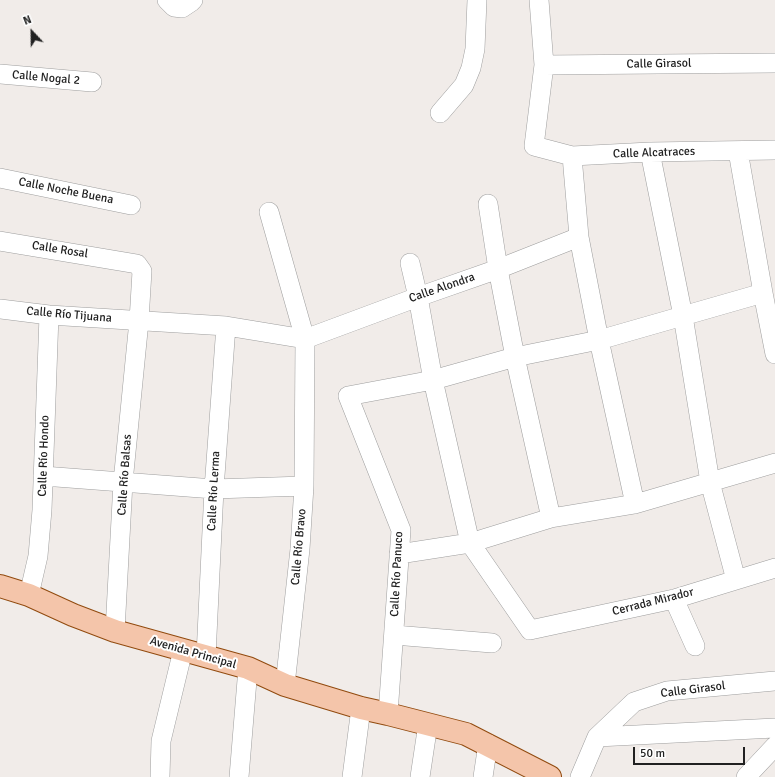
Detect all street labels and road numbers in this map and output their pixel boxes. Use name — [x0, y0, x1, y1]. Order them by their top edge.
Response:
street label: Calle Girasol — [626, 56, 692, 72]
street label: Calle Nogal 2 — [11, 68, 81, 88]
street label: Calle Alcatraces — [613, 144, 695, 162]
street label: Calle Noche Buena — [17, 175, 115, 207]
street label: Calle Rosal — [31, 238, 89, 262]
street label: Calle Alondra — [407, 270, 477, 306]
street label: Calle Río Tijuana — [26, 304, 112, 326]
street label: Calle Río Hondo — [35, 415, 53, 497]
street label: Calle Río Balsas — [115, 434, 135, 516]
street label: Calle Río Lerma — [205, 451, 223, 531]
street label: Calle Río Bravo — [288, 508, 310, 586]
street label: Calle Río Panuco — [388, 531, 406, 617]
street label: Cerrada Mirador — [611, 585, 695, 619]
street label: Avenida Principal — [148, 634, 238, 672]
street label: Calle Girasol — [660, 679, 726, 701]

